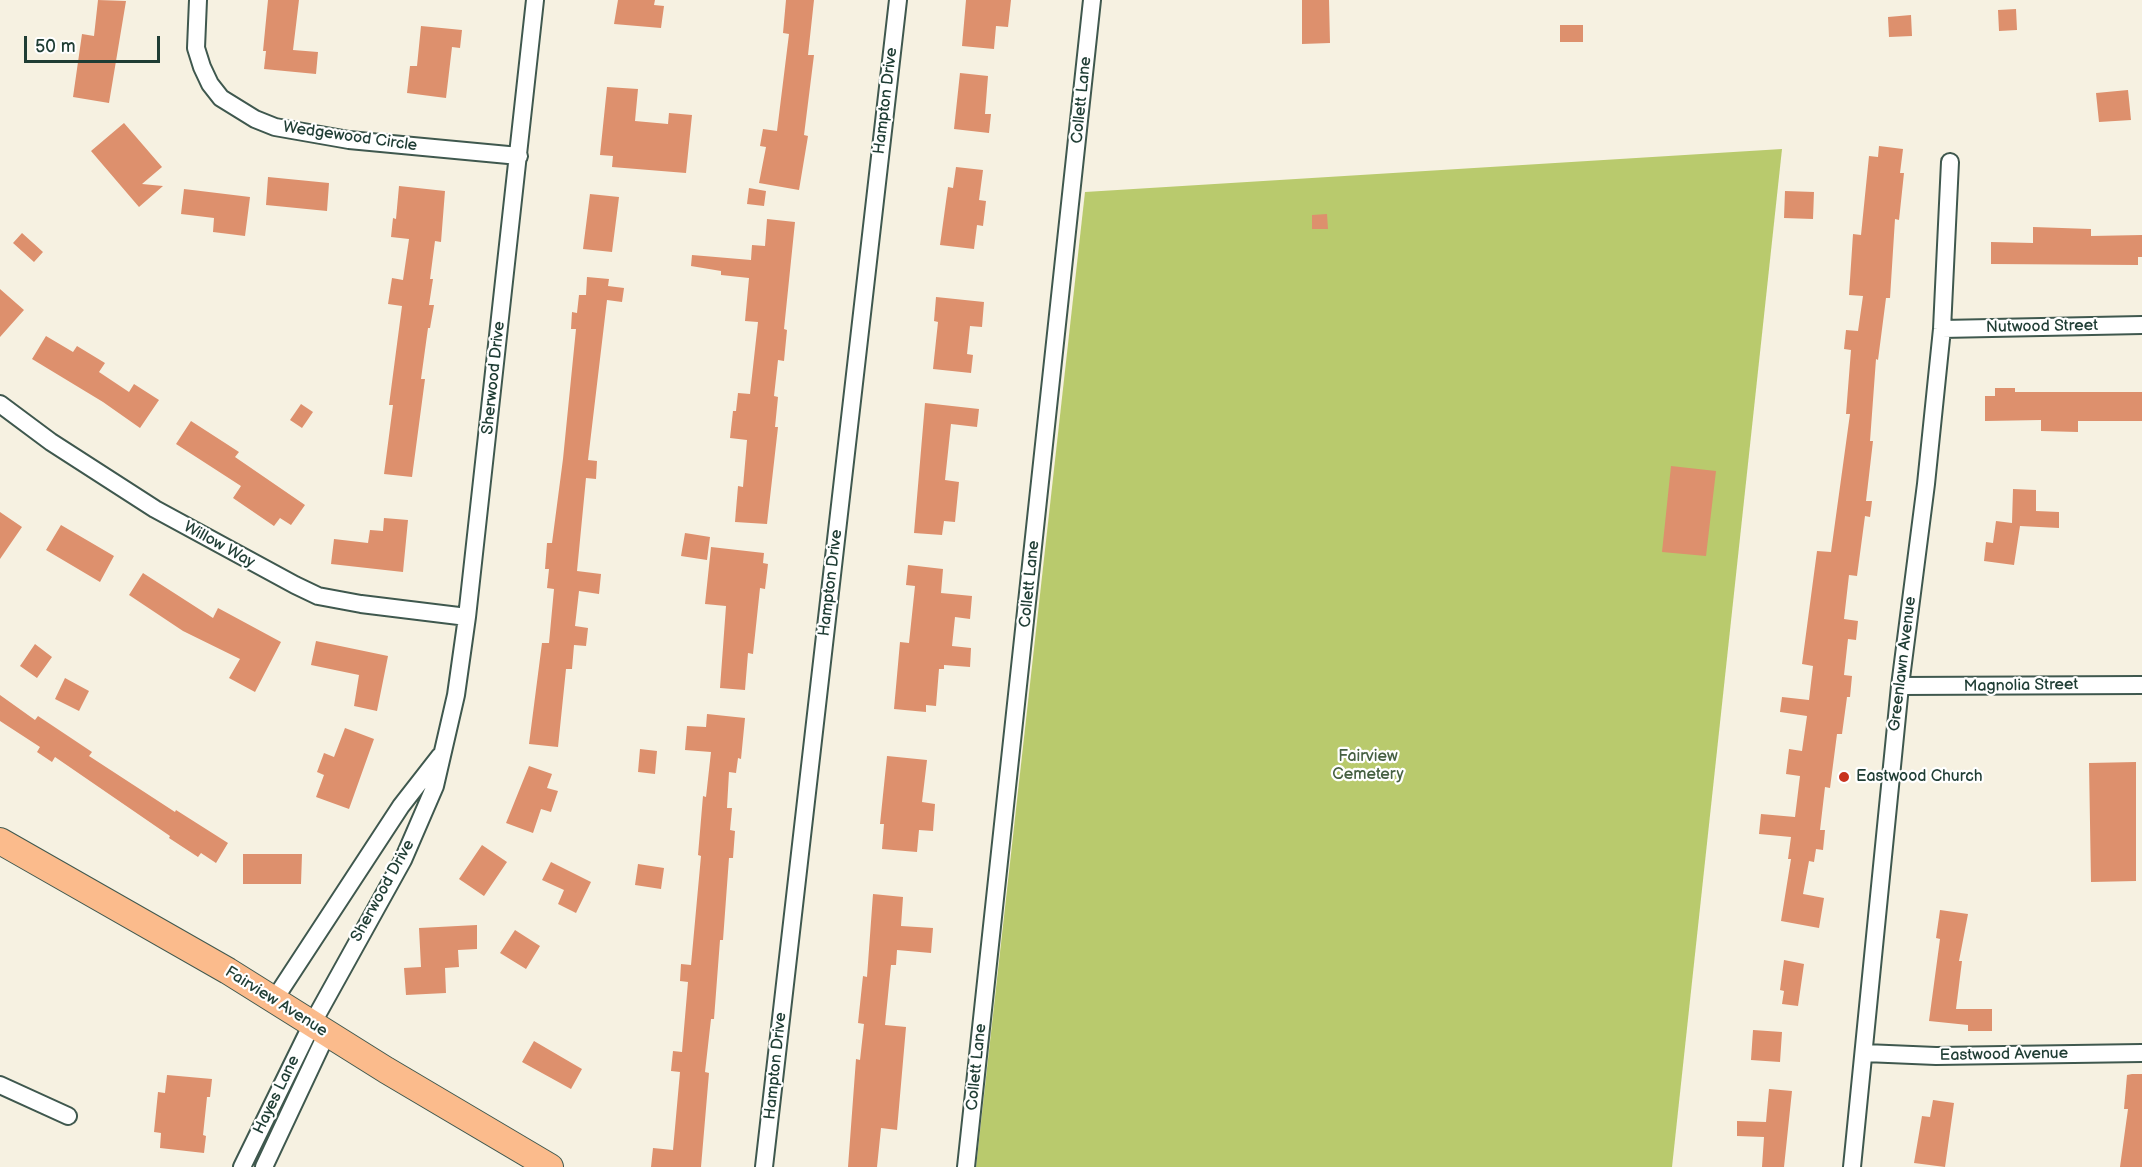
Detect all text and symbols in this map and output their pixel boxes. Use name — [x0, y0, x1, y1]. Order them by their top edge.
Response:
scale bar — [27, 24, 164, 62]
text: 50 m — [35, 36, 76, 57]
street label: Hampton Drive — [870, 46, 902, 156]
street label: Collett Lane — [1068, 56, 1096, 144]
street label: Wedgewood Circle — [282, 118, 418, 156]
street label: Nutwood Street — [1986, 316, 2098, 338]
street label: Sherwood Drive — [479, 320, 509, 436]
street label: Willow Way — [180, 518, 258, 572]
street label: Hampton Drive — [815, 528, 847, 638]
street label: Collett Lane — [1016, 540, 1044, 628]
street label: Greenlawn Avenue — [1885, 595, 1921, 733]
street label: Magnolia Street — [1963, 675, 2079, 697]
park label: Fairview Cemetery — [1332, 747, 1404, 785]
place label: Eastwood Church — [1856, 767, 1983, 787]
marker: Eastwood Church — [1837, 770, 1851, 784]
street label: Sherwood Drive — [347, 837, 419, 945]
street label: Fairview Avenue — [221, 963, 331, 1041]
street label: Hampton Drive — [761, 1012, 791, 1120]
street label: Collett Lane — [963, 1023, 991, 1111]
street label: Eastwood Avenue — [1940, 1044, 2068, 1066]
street label: Hayes Lane — [250, 1053, 304, 1137]

